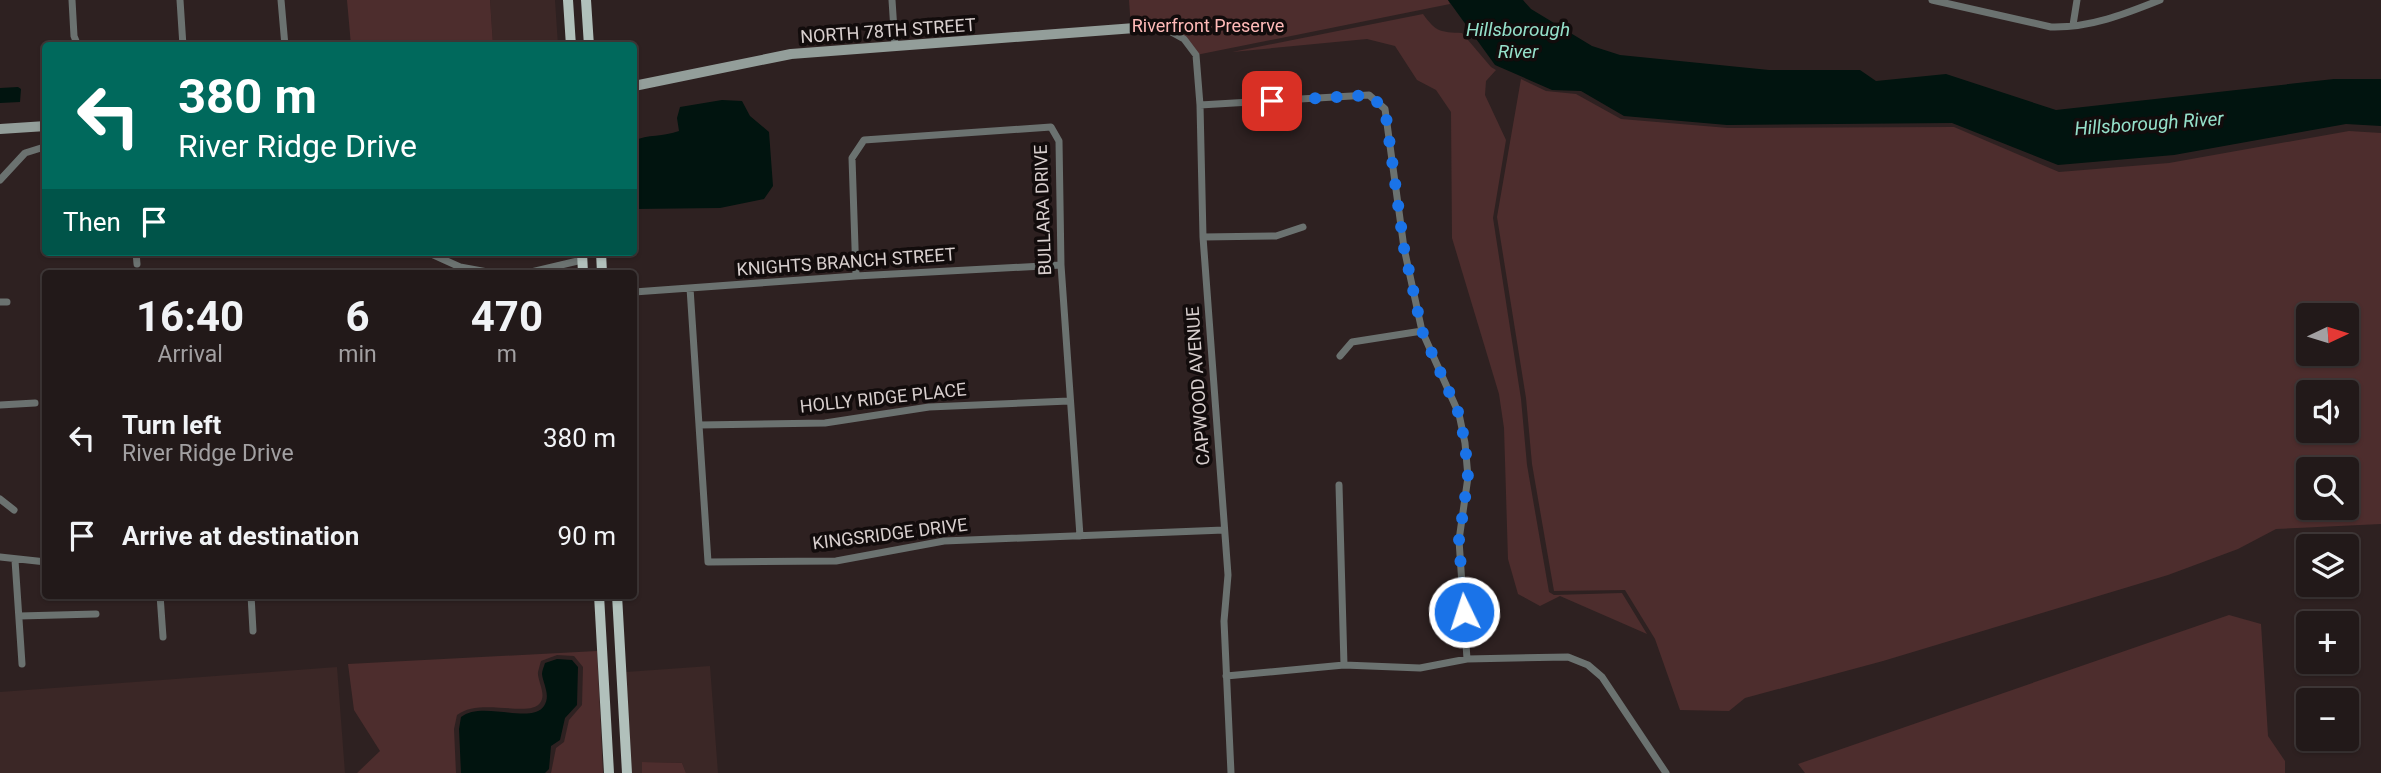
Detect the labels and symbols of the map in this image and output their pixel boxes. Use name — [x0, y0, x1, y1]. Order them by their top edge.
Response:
street label: NORTH 78TH STREET — [800, 14, 977, 47]
park label: Riverfront Preserve — [1132, 15, 1284, 36]
water label: Hillsborough River — [1466, 18, 1570, 63]
pin — [1242, 71, 1302, 131]
water label: Hillsborough River — [2074, 107, 2225, 140]
street label: BULLARA DRIVE — [1030, 144, 1055, 276]
street label: KNIGHTS BRANCH STREET — [736, 243, 956, 280]
north arrow — [2296, 303, 2359, 366]
street label: CAPWOOD AVENUE — [1181, 306, 1214, 466]
street label: HOLLY RIDGE PLACE — [799, 378, 967, 417]
street label: KINGSRIDGE DRIVE — [811, 514, 969, 553]
position arrow — [1427, 575, 1501, 649]

